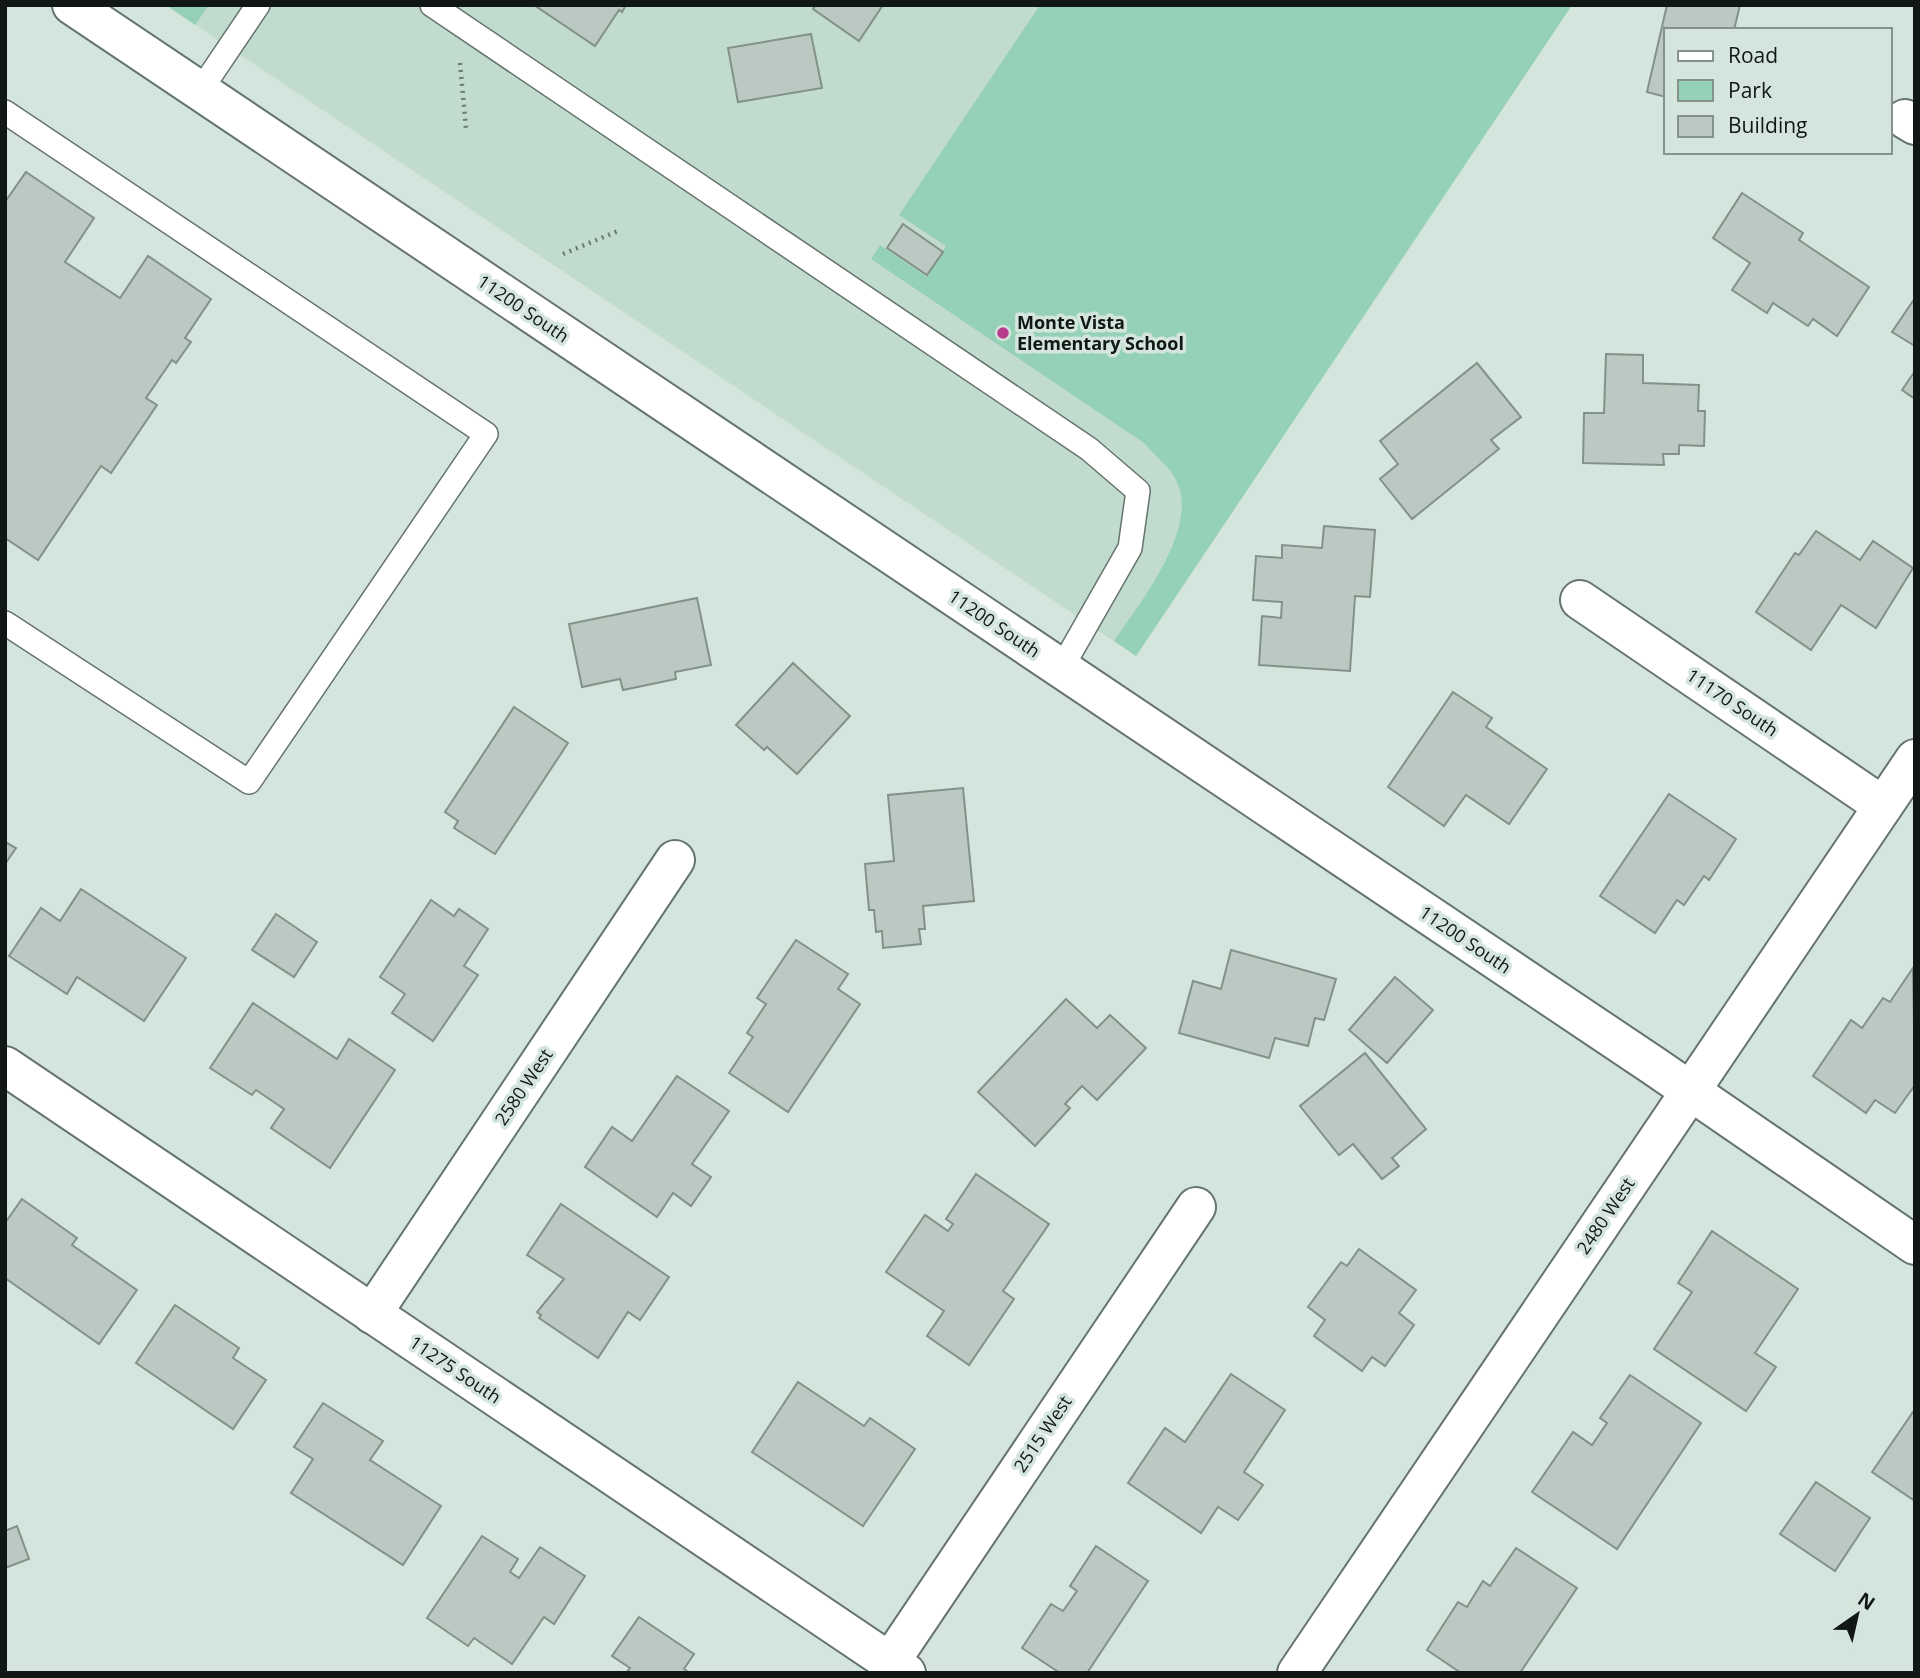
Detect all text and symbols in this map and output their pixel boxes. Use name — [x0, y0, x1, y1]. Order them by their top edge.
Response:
legend — [1664, 28, 1892, 154]
text: Road — [1728, 41, 1778, 69]
text: Park — [1728, 76, 1772, 104]
text: Building — [1728, 111, 1807, 139]
street label: 11200 South — [473, 269, 574, 348]
place label: Monte Vista Elementary School — [1017, 310, 1184, 355]
marker: Monte Vista Elementary School — [995, 325, 1011, 341]
street label: 11200 South — [944, 584, 1045, 663]
street label: 11170 South — [1682, 663, 1783, 742]
street label: 11200 South — [1415, 900, 1516, 979]
street label: 2580 West — [489, 1043, 558, 1129]
street label: 2480 West — [1571, 1172, 1640, 1258]
street label: 11275 South — [405, 1330, 506, 1409]
street label: 2515 West — [1008, 1390, 1077, 1476]
north arrow — [1822, 1580, 1892, 1650]
text: N — [1853, 1586, 1880, 1616]

